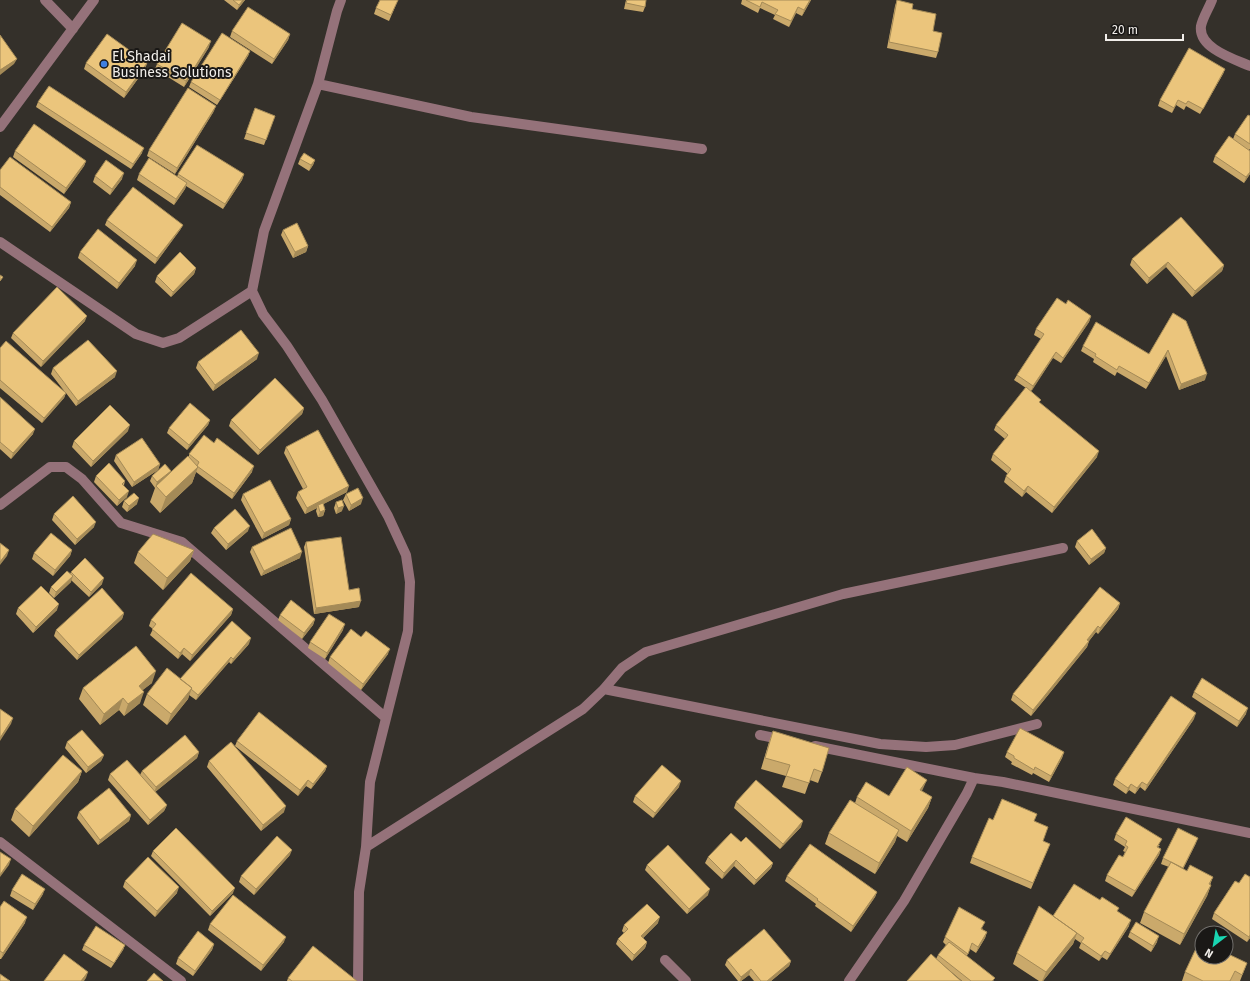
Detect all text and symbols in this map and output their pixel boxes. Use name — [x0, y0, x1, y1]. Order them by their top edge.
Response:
scale bar — [1106, 16, 1183, 42]
text: 20 m — [1112, 23, 1138, 37]
place label: El Shadai Business Solutions — [112, 48, 232, 81]
marker: El Shadai Business Solutions — [99, 59, 109, 69]
north arrow — [1194, 925, 1234, 965]
text: N — [1203, 946, 1216, 961]

